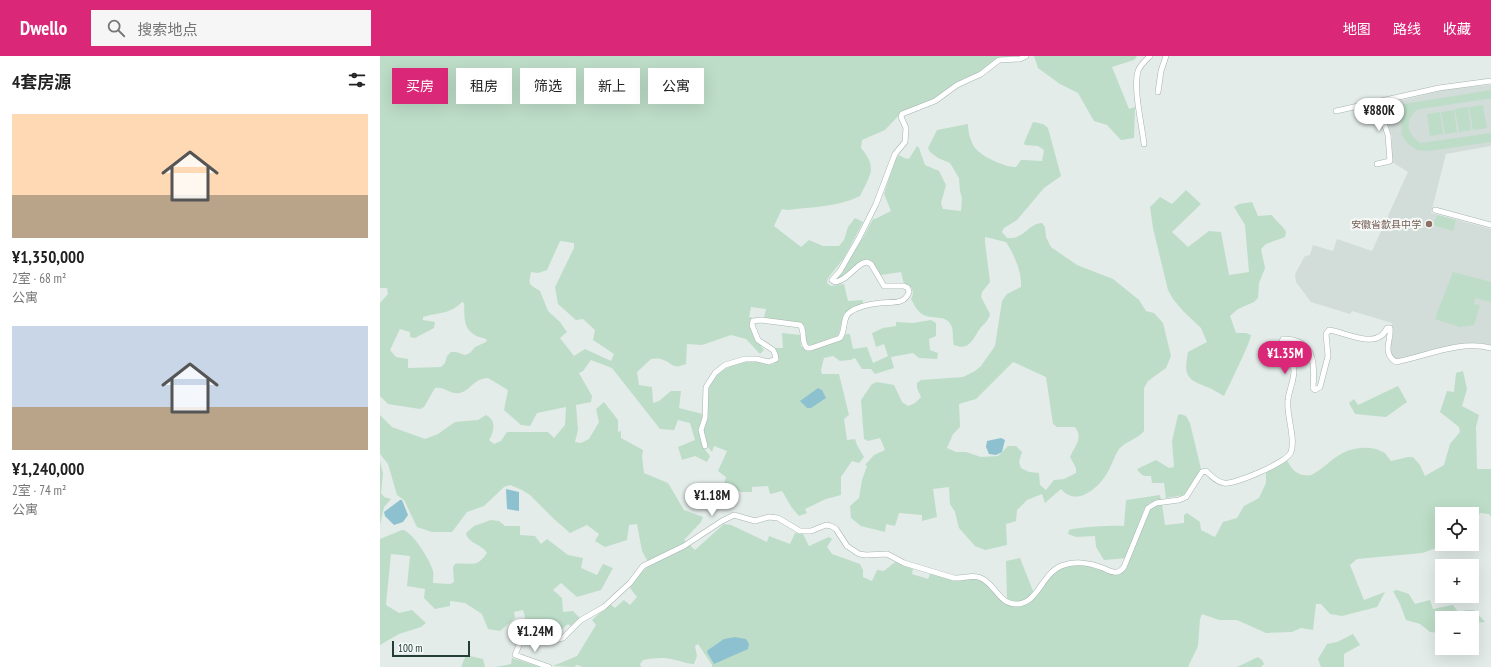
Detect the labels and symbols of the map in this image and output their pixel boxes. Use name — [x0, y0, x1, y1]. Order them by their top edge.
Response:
pin: ¥880K — [1351, 98, 1407, 132]
place label: 安徽省歙县中学 — [1351, 218, 1421, 231]
marker: 安徽省歙县中学 — [1424, 219, 1434, 229]
pin: ¥1.35M — [1252, 341, 1318, 375]
pin: ¥1.18M — [679, 483, 745, 517]
pin: ¥1.24M — [502, 619, 568, 653]
scale bar — [392, 639, 470, 658]

